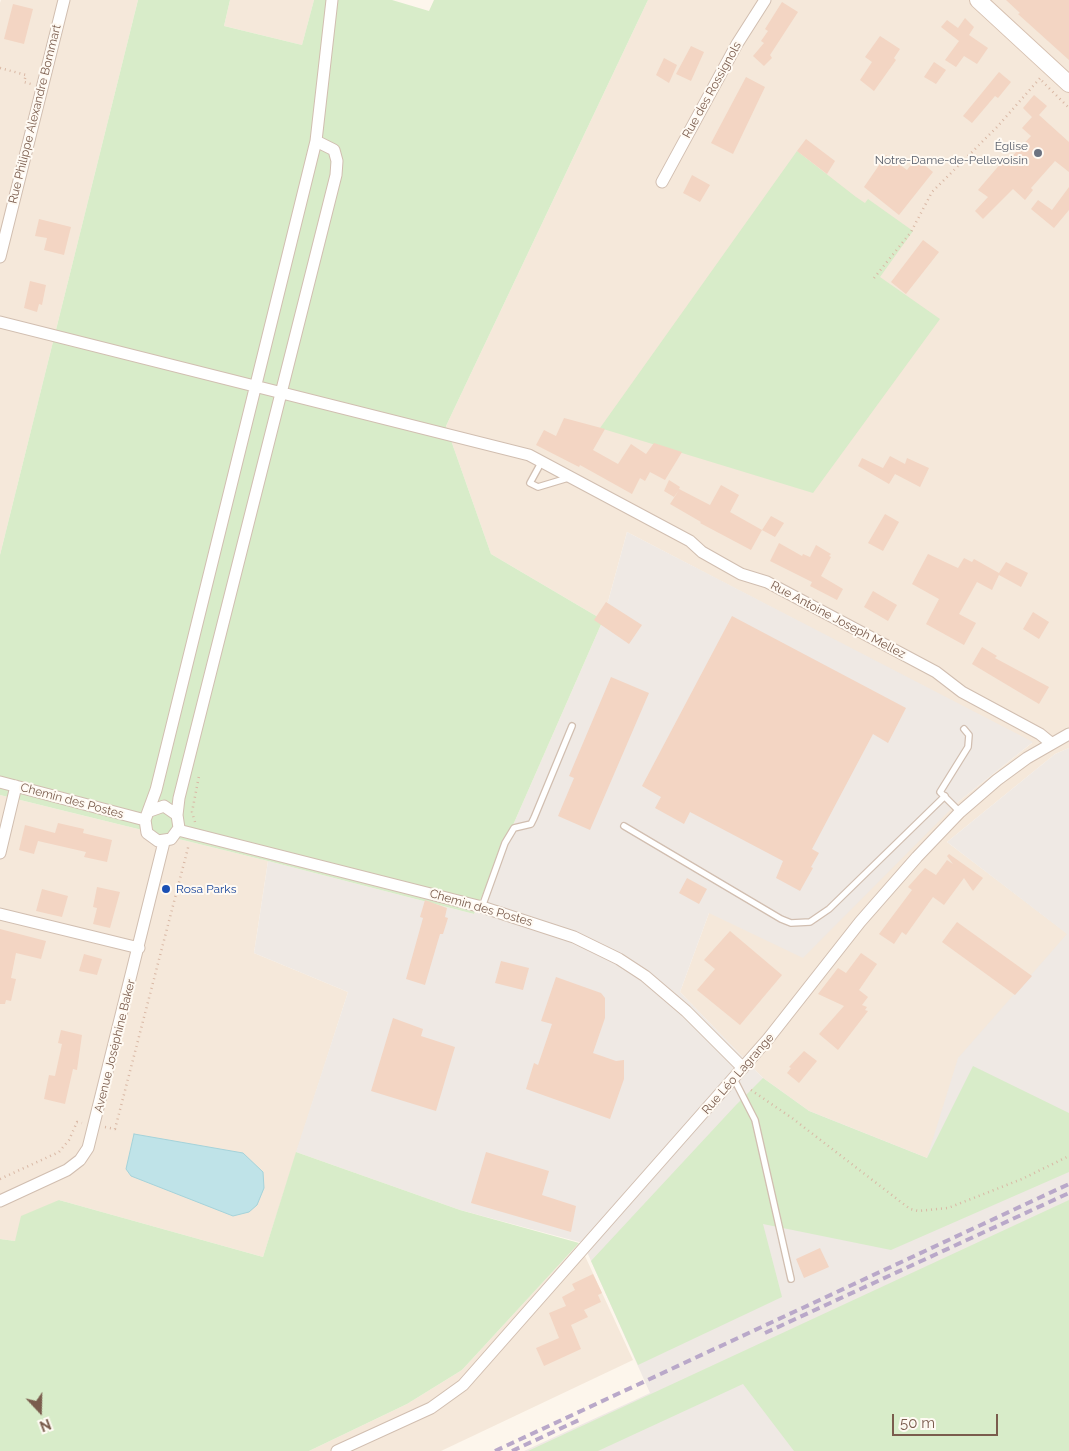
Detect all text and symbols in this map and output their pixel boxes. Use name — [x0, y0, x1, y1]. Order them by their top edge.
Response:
street label: Rue Philippe Alexandre Bommart — [6, 23, 64, 205]
street label: Rue des Rossignols — [680, 39, 744, 141]
place label: Église Notre-Dame-de-Pellevoisin — [875, 139, 1028, 167]
marker: Église Notre-Dame-de-Pellevoisin — [1032, 147, 1044, 159]
street label: Rue Antoine Joseph Mellez — [768, 578, 908, 662]
street label: Chemin des Postes — [19, 780, 125, 822]
place label: Rosa Parks — [176, 882, 236, 896]
marker: Rosa Parks — [160, 883, 172, 895]
street label: Chemin des Postes — [428, 886, 534, 930]
street label: Avenue Joséphine Baker — [91, 978, 139, 1114]
street label: Rue Léo Lagrange — [699, 1031, 777, 1117]
north arrow — [15, 1386, 65, 1436]
scale bar — [894, 1404, 1000, 1436]
text: 50 m — [900, 1414, 935, 1432]
text: N — [38, 1416, 53, 1434]

